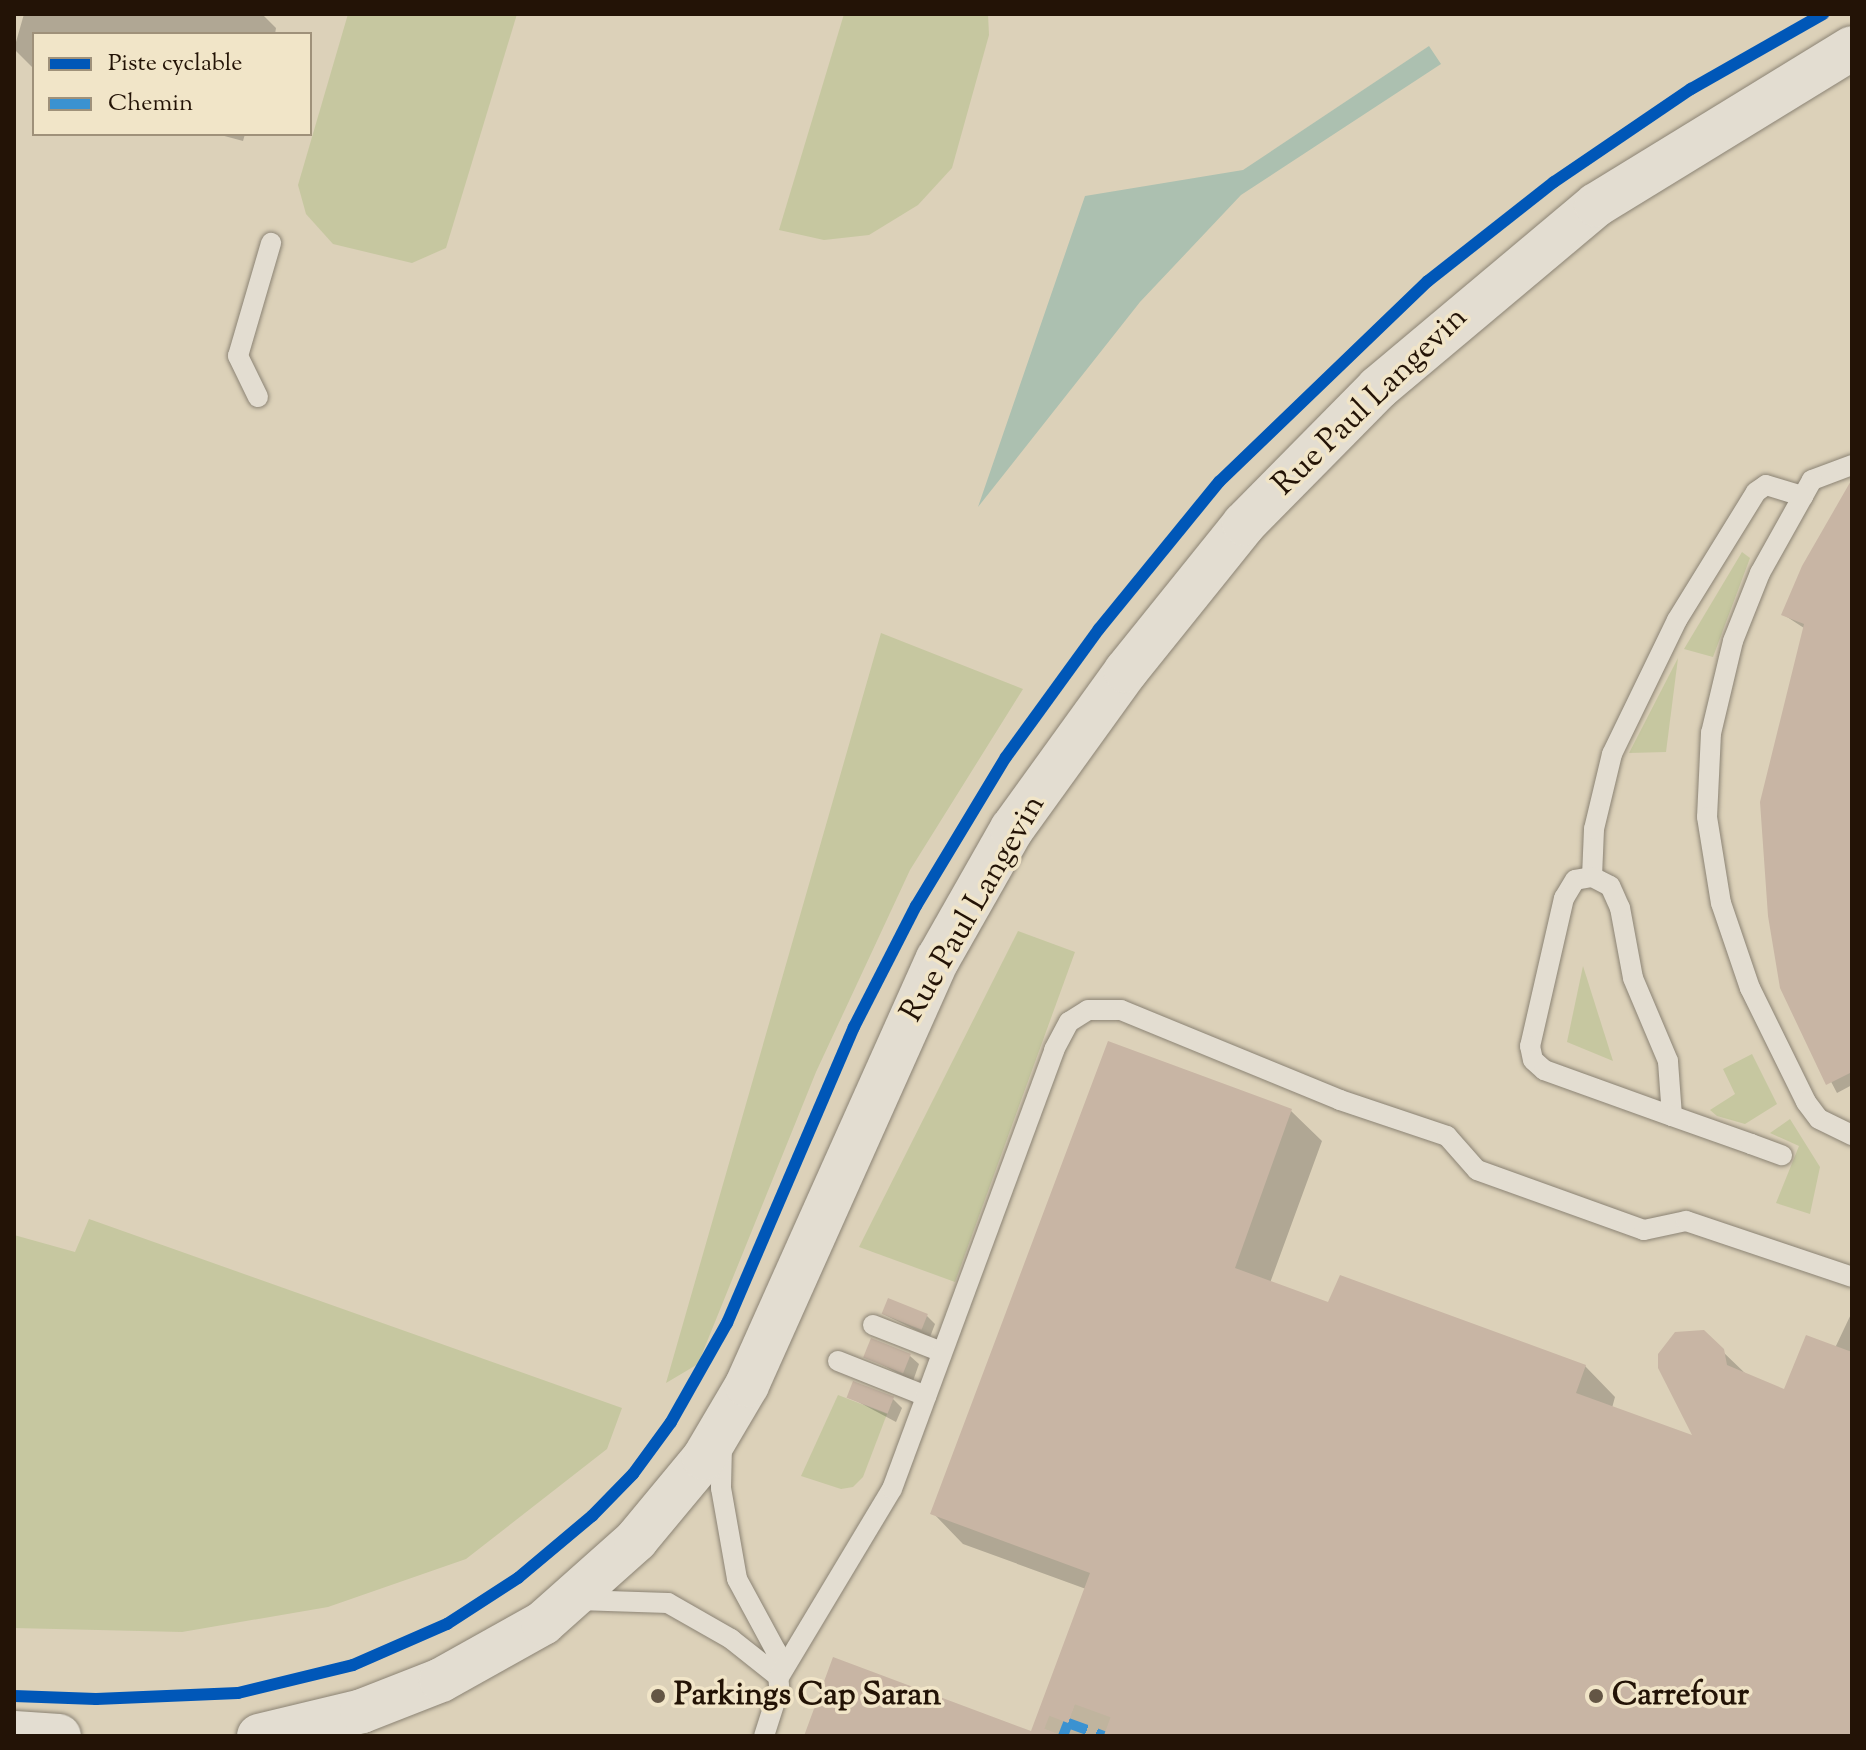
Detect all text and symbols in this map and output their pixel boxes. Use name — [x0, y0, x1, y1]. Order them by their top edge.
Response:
legend — [32, 32, 312, 136]
text: Piste cyclable — [108, 47, 243, 81]
text: Chemin — [108, 87, 193, 121]
street label: Rue Paul Langevin — [1266, 299, 1476, 505]
street label: Rue Paul Langevin — [893, 789, 1055, 1029]
place label: Parkings Cap Saran — [674, 1677, 941, 1715]
place label: Carrefour — [1612, 1677, 1749, 1715]
marker: Parkings Cap Saran — [649, 1687, 667, 1705]
marker: Carrefour — [1587, 1687, 1605, 1705]

